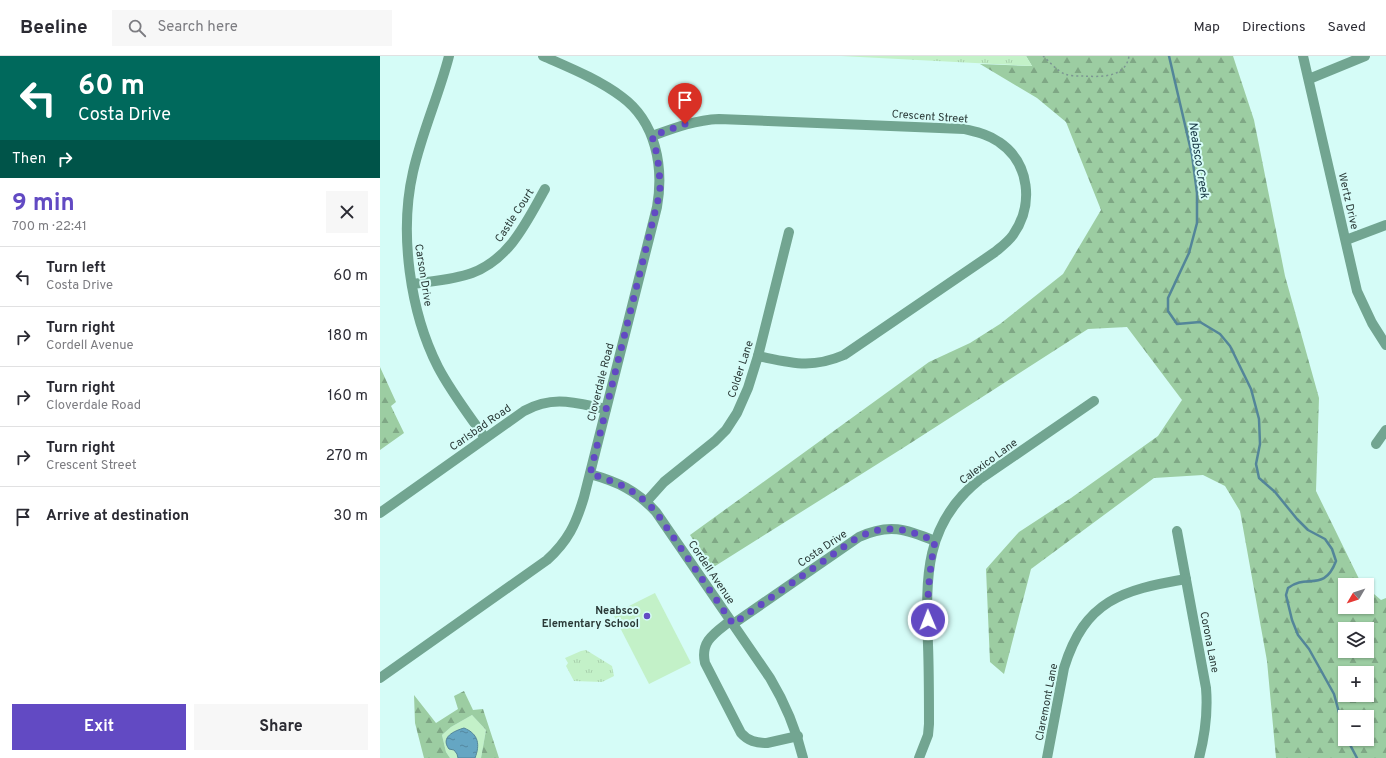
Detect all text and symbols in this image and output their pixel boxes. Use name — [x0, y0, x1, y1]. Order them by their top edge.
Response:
search box — [112, 10, 392, 46]
text: Beeline — [20, 16, 88, 40]
icon: search — [126, 17, 148, 39]
text: Search here — [158, 18, 238, 37]
text: Map — [1194, 19, 1220, 36]
text: Directions — [1242, 19, 1306, 36]
text: Saved — [1328, 19, 1366, 36]
text: 60 m — [78, 69, 145, 105]
icon: left — [12, 72, 64, 124]
pin — [668, 83, 702, 124]
icon: arrive — [674, 89, 696, 111]
text: Costa Drive — [78, 104, 171, 127]
street label: Crescent Street — [891, 107, 969, 127]
water label: Neabsco Creek — [1184, 121, 1212, 200]
icon: right — [54, 148, 76, 170]
text: Then — [12, 150, 46, 169]
street label: Wertz Drive — [1335, 172, 1361, 231]
street label: Castle Court — [492, 186, 537, 245]
text: 9 min — [12, 189, 75, 219]
button: close — [326, 191, 368, 233]
text: 700 m · 22:41 — [12, 219, 87, 235]
street label: Carson Drive — [411, 243, 435, 308]
text: Turn left — [46, 259, 106, 278]
icon: left — [12, 266, 34, 288]
text: 60 m — [333, 267, 368, 286]
text: Costa Drive — [46, 278, 113, 294]
text: Turn right — [46, 319, 115, 338]
icon: right — [12, 326, 34, 348]
text: 180 m — [328, 327, 368, 346]
text: Cordell Avenue — [46, 338, 134, 354]
street label: Colder Lane — [725, 339, 757, 400]
street label: Cloverdale Road — [584, 341, 618, 423]
text: Turn right — [46, 379, 115, 398]
icon: right — [12, 386, 34, 408]
text: 160 m — [328, 387, 368, 406]
text: Cloverdale Road — [46, 398, 141, 414]
street label: Carlsbad Road — [447, 401, 514, 454]
street label: Calexico Lane — [957, 436, 1020, 488]
text: Turn right — [46, 439, 115, 458]
icon: right — [12, 446, 34, 468]
text: 270 m — [326, 447, 368, 466]
text: Crescent Street — [46, 458, 137, 474]
icon: arrive — [12, 506, 34, 528]
text: Arrive at destination — [46, 507, 189, 526]
text: 30 m — [333, 507, 368, 526]
street label: Costa Drive — [795, 527, 850, 570]
street label: Cordell Avenue — [685, 538, 738, 607]
north arrow — [1338, 578, 1374, 614]
map controls — [1338, 578, 1374, 746]
position arrow — [907, 599, 949, 641]
place label: Neabsco Elementary School — [542, 604, 639, 631]
street label: Corona Lane — [1196, 610, 1222, 674]
marker: Neabsco Elementary School — [642, 611, 652, 621]
button: layers — [1338, 622, 1374, 658]
street label: Claremont Lane — [1033, 662, 1061, 742]
button: + — [1338, 666, 1374, 702]
button: Exit — [12, 704, 186, 750]
button: Share — [194, 704, 368, 750]
button: − — [1338, 710, 1374, 746]

